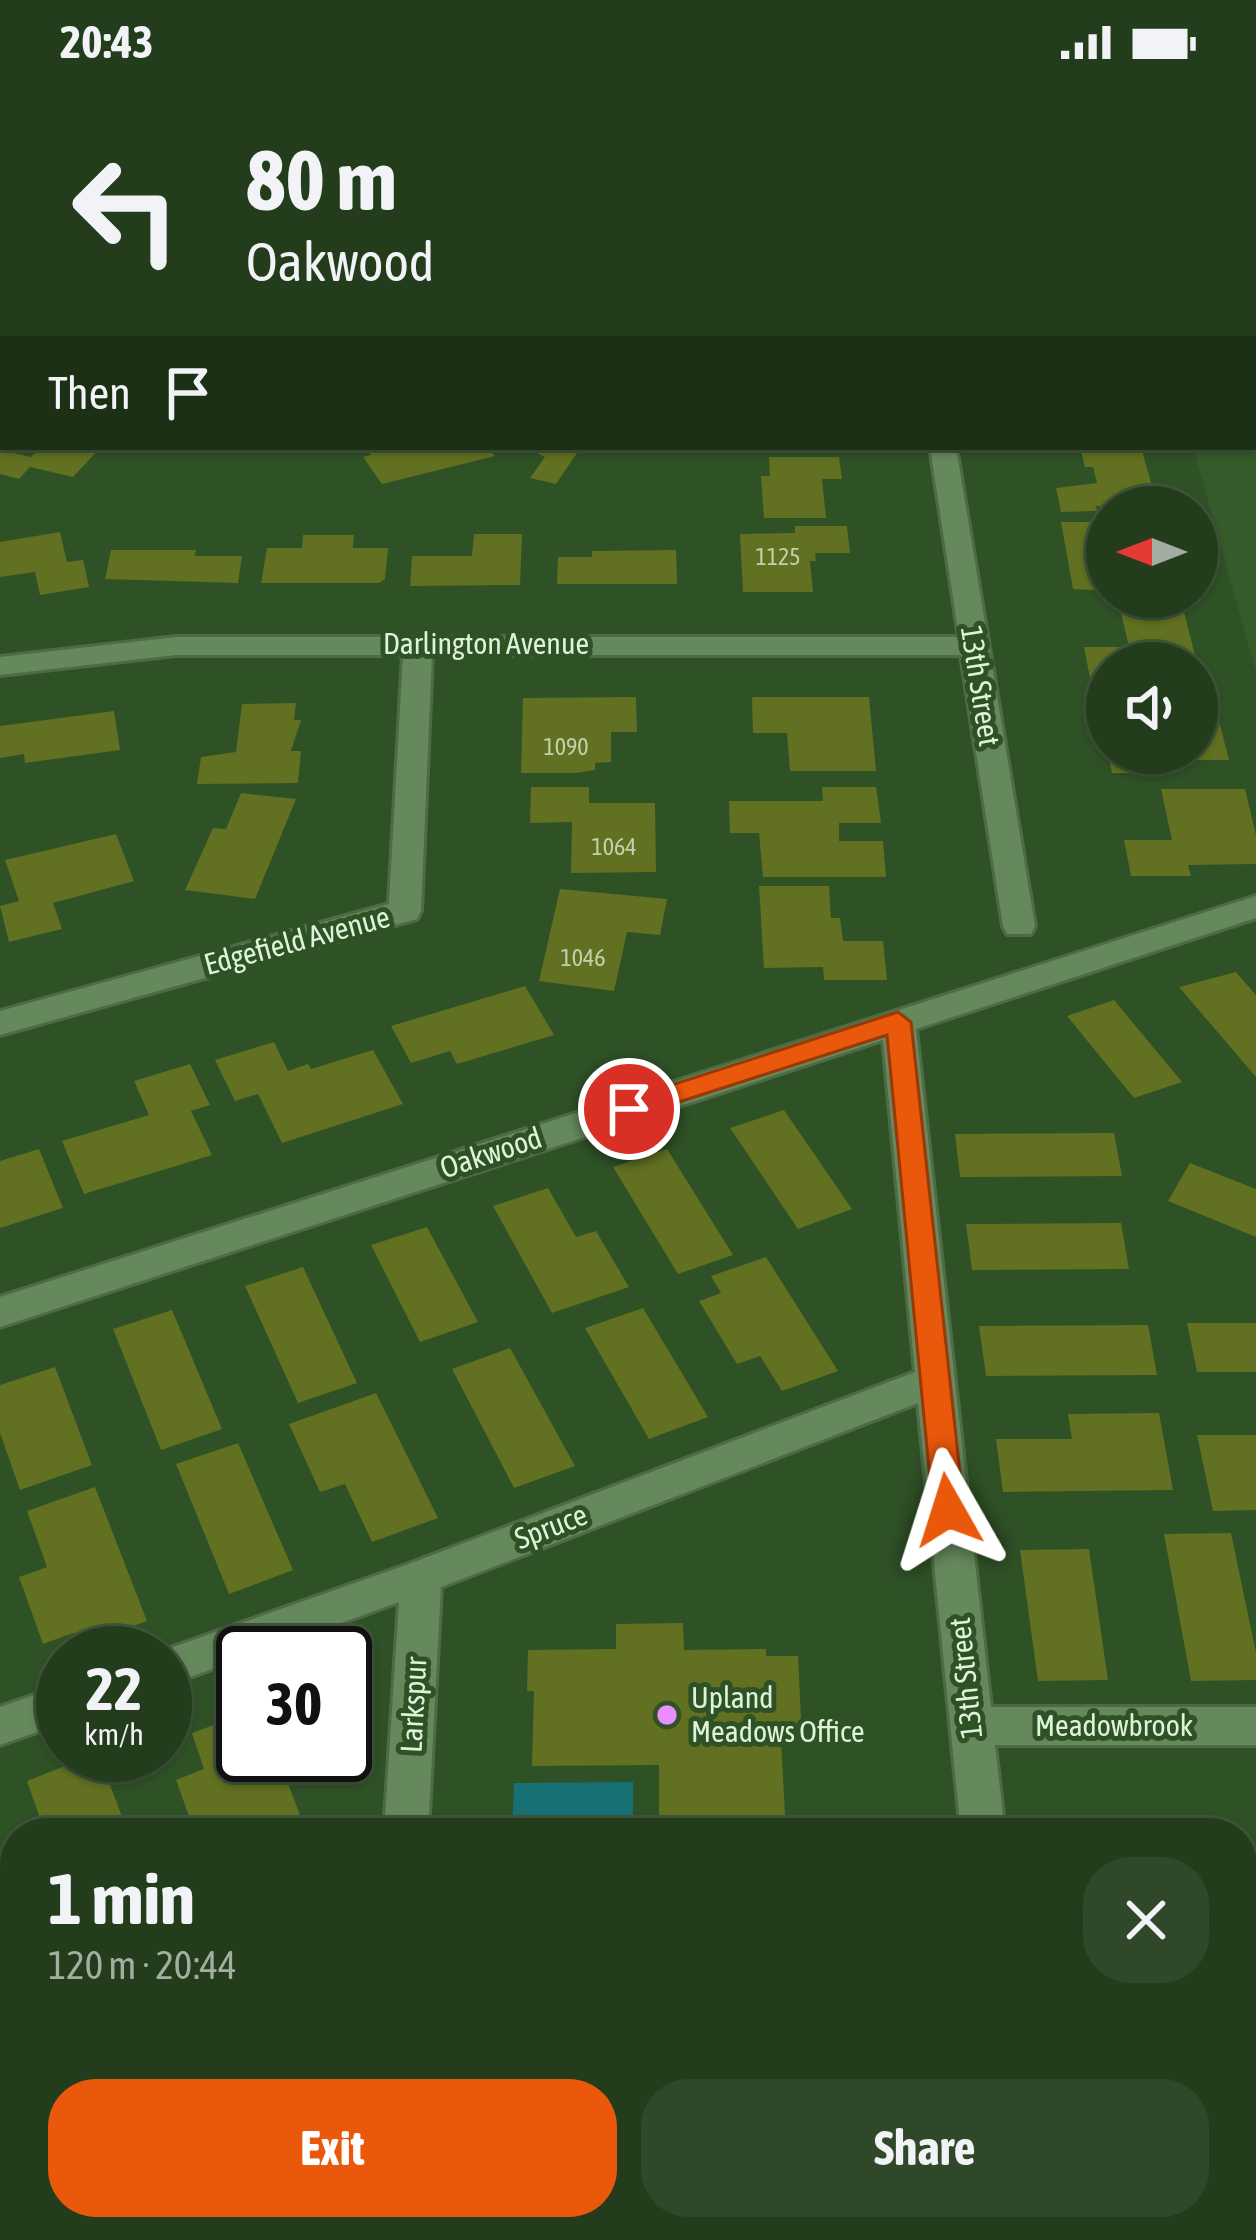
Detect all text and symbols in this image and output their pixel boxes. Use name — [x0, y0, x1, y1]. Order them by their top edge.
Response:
text: 20:43 — [60, 16, 154, 68]
icon: left — [48, 132, 204, 288]
text: 80 m — [246, 132, 397, 228]
text: Oakwood — [246, 231, 434, 292]
icon: arrive — [155, 360, 221, 426]
text: Then — [48, 367, 131, 419]
north arrow — [1086, 486, 1218, 618]
map controls — [1086, 486, 1218, 774]
house number: 1125 — [755, 543, 801, 570]
street label: 13th Street — [955, 623, 1007, 748]
street label: Darlington Avenue — [383, 626, 589, 660]
button: sound — [1086, 642, 1218, 774]
house number: 1090 — [543, 733, 589, 760]
house number: 1064 — [591, 833, 637, 860]
street label: Edgefield Avenue — [200, 899, 393, 981]
house number: 1046 — [560, 944, 606, 971]
pin — [578, 1058, 680, 1160]
icon: arrive — [596, 1076, 662, 1142]
street label: Oakwood — [436, 1120, 546, 1184]
position arrow — [885, 1447, 1011, 1573]
street label: Spruce — [510, 1497, 592, 1555]
street label: 13th Street — [942, 1616, 988, 1740]
speed limit sign: 30 — [216, 1626, 372, 1782]
text: 22 — [86, 1654, 142, 1723]
street label: Larkspur — [394, 1655, 433, 1754]
place label: Upland Meadows Office — [691, 1680, 865, 1748]
marker: Upland Meadows Office — [654, 1702, 680, 1728]
street label: Meadowbrook — [1035, 1708, 1193, 1742]
text: km/h — [84, 1717, 144, 1751]
text: 1 min — [48, 1857, 195, 1939]
button: close — [1083, 1857, 1209, 1983]
text: 120 m · 20:44 — [48, 1943, 237, 1987]
button: Exit — [48, 2079, 617, 2217]
button: Share — [641, 2079, 1209, 2217]

